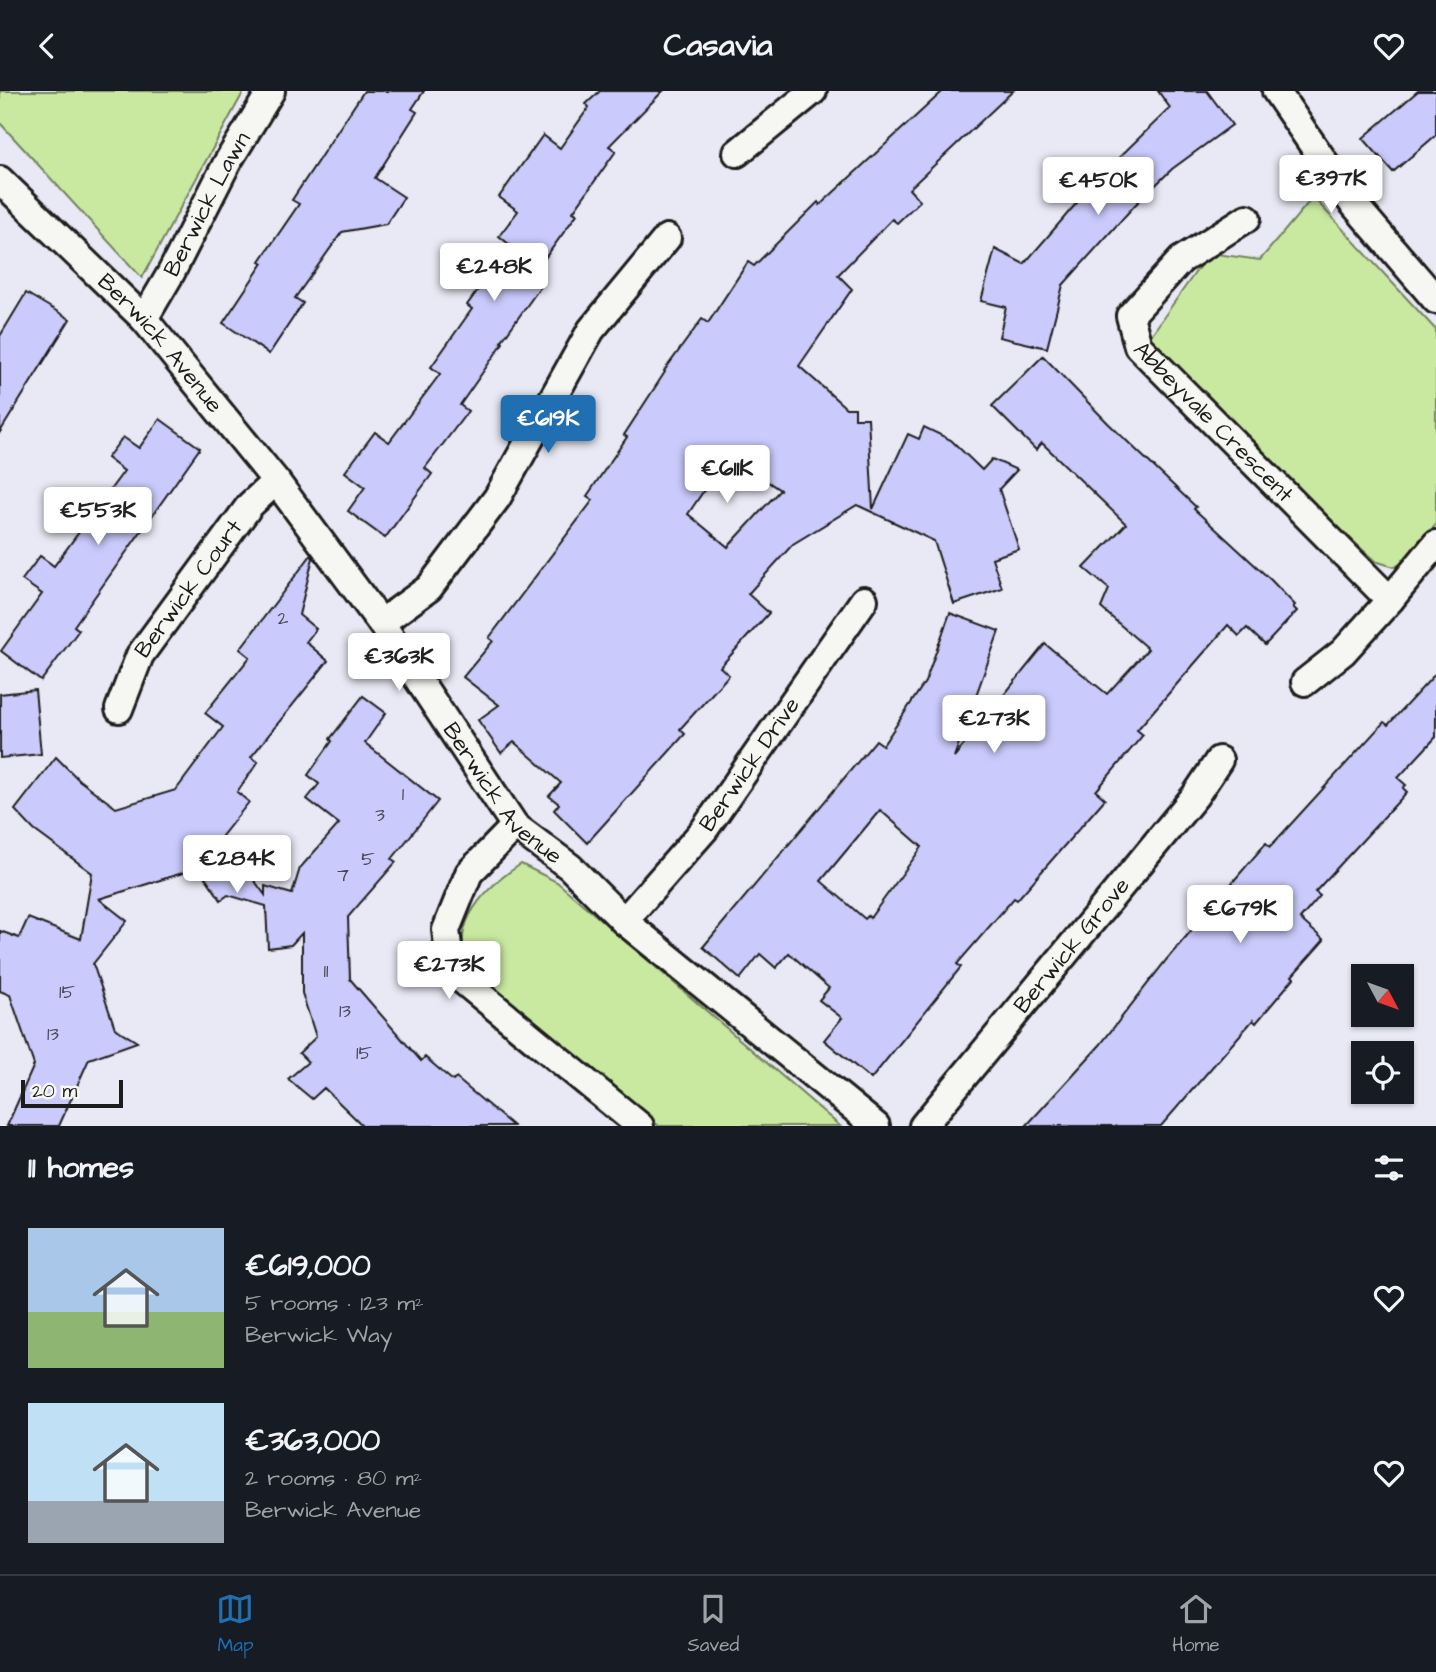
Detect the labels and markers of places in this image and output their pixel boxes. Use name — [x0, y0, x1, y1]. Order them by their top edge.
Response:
pin: €397K — [1282, 155, 1380, 215]
pin: €450K — [1049, 157, 1147, 217]
pin: €248K — [445, 243, 543, 303]
pin: €619K — [499, 395, 597, 455]
pin: €611K — [678, 445, 776, 505]
pin: €553K — [49, 487, 147, 547]
pin: €363K — [350, 633, 448, 693]
pin: €273K — [945, 695, 1043, 755]
pin: €284K — [188, 835, 286, 895]
pin: €679K — [1191, 885, 1289, 945]
pin: €273K — [400, 941, 498, 1001]

